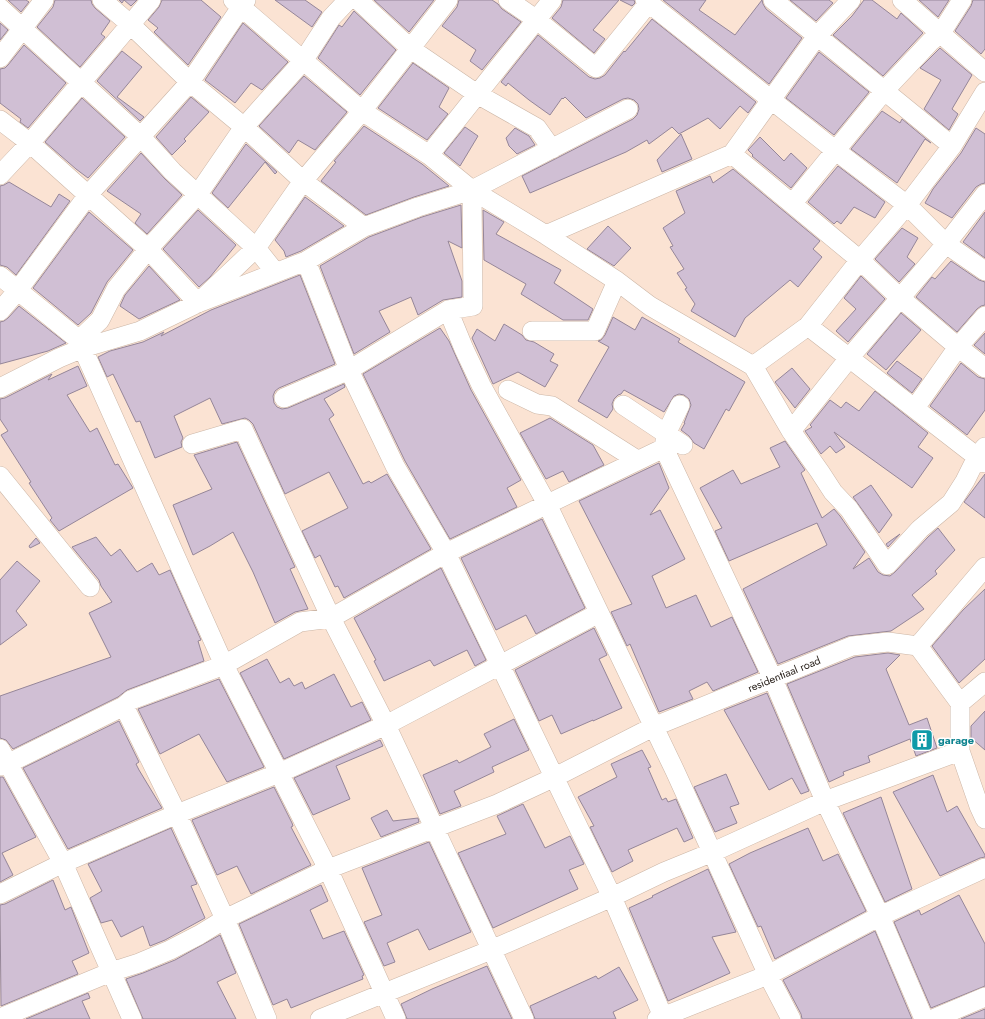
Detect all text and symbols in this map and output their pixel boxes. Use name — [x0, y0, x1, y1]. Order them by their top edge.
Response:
street label: residentiaal road — [745, 652, 823, 696]
building icon: garage — [909, 727, 935, 753]
place label: garage — [938, 732, 974, 748]

